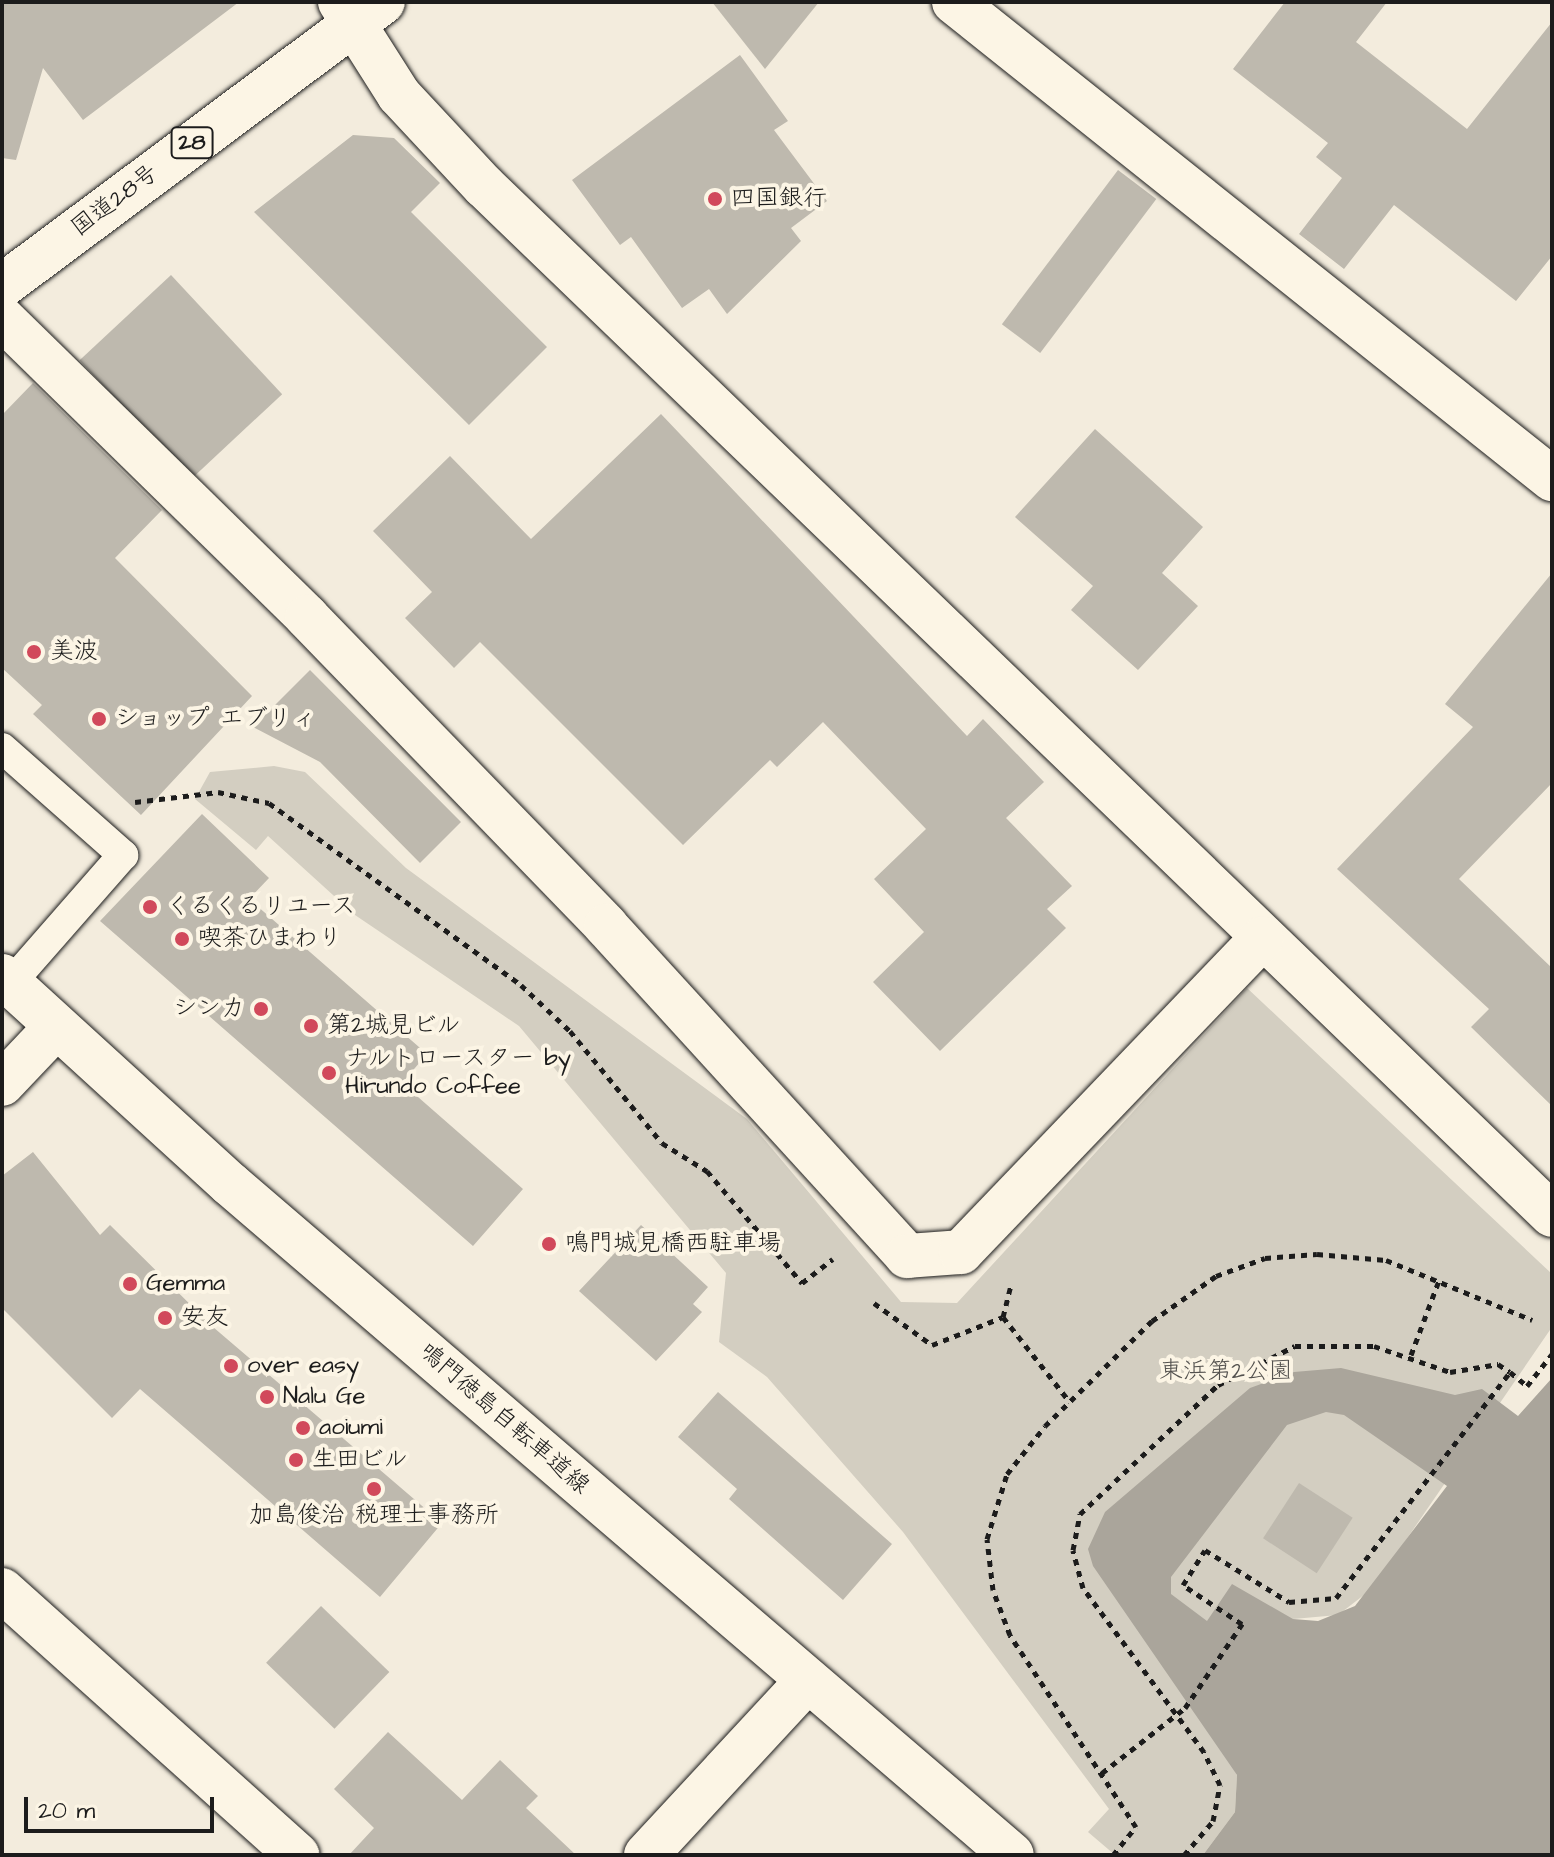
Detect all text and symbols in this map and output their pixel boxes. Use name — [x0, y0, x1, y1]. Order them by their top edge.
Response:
road number: 28 — [170, 125, 214, 161]
street label: 国道28号 — [66, 159, 164, 243]
place label: 四国銀行 — [731, 185, 827, 213]
marker: 四国銀行 — [706, 190, 724, 208]
place label: 美波 — [50, 638, 98, 666]
marker: 美波 — [25, 643, 43, 661]
place label: ショップ エブリィ — [115, 705, 317, 733]
marker: ショップ エブリィ — [90, 710, 108, 728]
place label: くるくるリユース — [166, 893, 357, 921]
marker: くるくるリユース — [141, 898, 159, 916]
place label: 喫茶ひまわり — [198, 925, 342, 953]
marker: 喫茶ひまわり — [173, 930, 191, 948]
place label: シンカ — [173, 995, 245, 1023]
marker: シンカ — [252, 1000, 270, 1018]
place label: 第2城見ビル — [327, 1012, 461, 1040]
marker: 第2城見ビル — [302, 1017, 320, 1035]
place label: ナルトロースター by Hirundo Coffee — [345, 1045, 573, 1101]
marker: ナルトロースター by Hirundo Coffee — [320, 1064, 338, 1082]
place label: 鳴門城見橋西駐車場 — [565, 1230, 781, 1258]
marker: 鳴門城見橋西駐車場 — [540, 1235, 558, 1253]
place label: Gemma — [146, 1270, 225, 1298]
marker: Gemma — [121, 1275, 139, 1293]
place label: 安友 — [181, 1304, 229, 1332]
marker: 安友 — [156, 1309, 174, 1327]
street label: 鳴門徳島自転車道線 — [413, 1337, 595, 1501]
place label: over easy — [247, 1352, 359, 1380]
marker: over easy — [222, 1357, 240, 1375]
park label: 東浜第2公園 — [1159, 1358, 1293, 1386]
place label: Nalu Ge — [283, 1383, 365, 1411]
marker: Nalu Ge — [258, 1388, 276, 1406]
place label: aoiumi — [319, 1414, 383, 1442]
marker: aoiumi — [294, 1419, 312, 1437]
place label: 生田ビル — [312, 1446, 408, 1474]
marker: 生田ビル — [287, 1451, 305, 1469]
marker: 加島俊治 税理士事務所 — [365, 1480, 383, 1498]
place label: 加島俊治 税理士事務所 — [249, 1502, 499, 1530]
scale bar — [28, 1781, 218, 1831]
text: 20 m — [38, 1794, 95, 1828]

